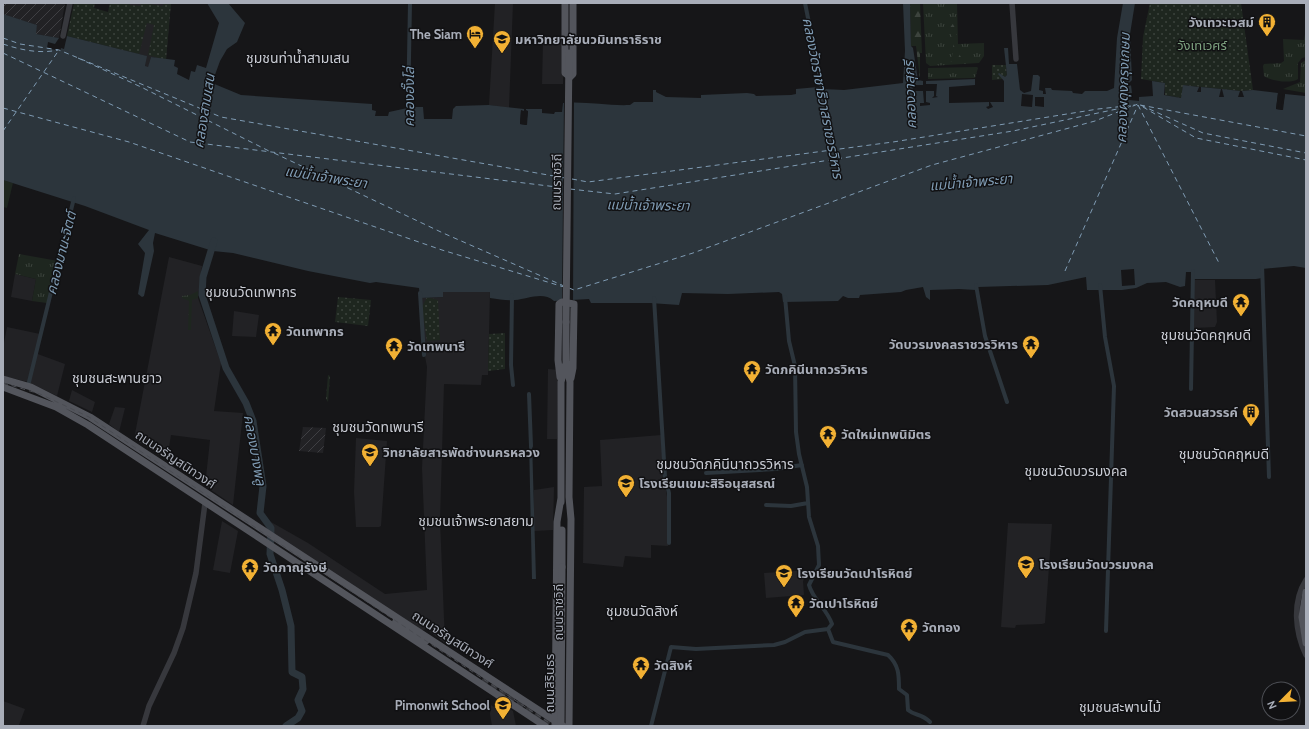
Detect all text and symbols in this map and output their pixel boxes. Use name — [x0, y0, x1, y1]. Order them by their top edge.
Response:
building icon: วังเทวะเวสม์ — [1257, 12, 1277, 37]
place label: วังเทวะเวสม์ — [1188, 14, 1254, 30]
water label: คลองวัดราชาธิวาสราชวรวิหาร — [799, 16, 848, 181]
hotel icon: The Siam — [465, 24, 485, 49]
place label: The Siam — [410, 26, 462, 42]
school or university icon: มหาวิทยาลัยนวมินทราธิราช — [492, 29, 512, 54]
place label: มหาวิทยาลัยนวมินทราธิราช — [515, 31, 662, 47]
water label: คลองผดุงกรุงเกษม — [1112, 31, 1134, 143]
park label: วังเทเวศร์ — [1177, 37, 1228, 53]
district label: ชุมชนท่าน้ำสามเสน — [246, 48, 350, 67]
water label: คลองวาสุกรี — [900, 58, 920, 129]
water label: คลองอั๊งโล่ — [400, 65, 418, 127]
water label: คลองสามเสน — [189, 71, 219, 149]
street label: ถนนราชวิถี — [548, 153, 564, 211]
water label: แม่น้ำเจ้าพระยา — [284, 161, 370, 193]
water label: แม่น้ำเจ้าพระยา — [929, 168, 1014, 195]
water label: แม่น้ำเจ้าพระยา — [606, 194, 691, 215]
water label: คลองมานะจิตต์ — [42, 207, 81, 296]
district label: ชุมชนวัดเทพากร — [205, 283, 297, 301]
temple icon: วัดคฤหบดี — [1231, 292, 1251, 317]
place label: วัดคฤหบดี — [1172, 294, 1228, 310]
temple icon: วัดเทพากร — [263, 321, 283, 346]
place label: วัดเทพากร — [286, 323, 344, 339]
district label: ชุมชนวัดคฤหบดี — [1161, 326, 1251, 344]
temple icon: วัดบวรมงคลราชวรวิหาร — [1021, 334, 1041, 359]
temple icon: วัดเทพนารี — [384, 336, 404, 361]
place label: วัดบวรมงคลราชวรวิหาร — [889, 336, 1018, 352]
place label: วัดเทพนารี — [407, 338, 465, 354]
temple icon: วัดภคินีนาถวรวิหาร — [742, 359, 762, 384]
place label: วัดภคินีนาถวรวิหาร — [765, 361, 868, 377]
district label: ชุมชนสะพานยาว — [72, 369, 162, 387]
building icon: วัดสวนสวรรค์ — [1241, 402, 1261, 427]
place label: วัดสวนสวรรค์ — [1164, 404, 1238, 420]
water label: คลองบางพลู — [240, 413, 270, 488]
district label: ชุมชนวัดทเพนารี — [332, 418, 424, 436]
temple icon: วัดใหม่เทพนิมิตร — [818, 424, 838, 449]
street label: ถนนจรัญสนิทวงศ์ — [133, 426, 219, 492]
place label: วัดใหม่เทพนิมิตร — [841, 426, 931, 442]
school or university icon: วิทยาลัยสารพัดช่างนครหลวง — [360, 442, 380, 467]
place label: วิทยาลัยสารพัดช่างนครหลวง — [383, 444, 540, 460]
district label: ชุมชนวัดคฤหบดี — [1179, 445, 1269, 463]
district label: ชุมชนวัดภคินีนาถวรวิหาร — [656, 455, 794, 473]
district label: ชุมชนวัดบวรมงคล — [1025, 462, 1127, 480]
school or university icon: โรงเรียนเขมะสิริอนุสสรณ์ — [616, 473, 636, 498]
place label: โรงเรียนเขมะสิริอนุสสรณ์ — [639, 475, 775, 491]
district label: ชุมชนเจ้าพระยาสยาม — [418, 512, 534, 530]
school or university icon: โรงเรียนวัดบวรมงคล — [1016, 554, 1036, 579]
place label: โรงเรียนวัดบวรมงคล — [1039, 556, 1154, 572]
temple icon: วัดภาณุรังษี — [240, 557, 260, 582]
place label: วัดภาณุรังษี — [263, 559, 327, 575]
school or university icon: โรงเรียนวัดเปาโรหิตย์ — [774, 563, 794, 588]
place label: โรงเรียนวัดเปาโรหิตย์ — [797, 565, 912, 581]
street label: ถนนราชวิถี — [550, 584, 566, 640]
temple icon: วัดเปาโรหิตย์ — [786, 593, 806, 618]
place label: วัดเปาโรหิตย์ — [809, 595, 878, 611]
district label: ชุมชนวัดสิงห์ — [606, 602, 678, 620]
street label: ถนนจรัญสนิทวงศ์ — [409, 607, 497, 671]
temple icon: วัดทอง — [899, 617, 919, 642]
place label: วัดทอง — [922, 619, 960, 635]
street label: ถนนสิรินธร — [541, 654, 557, 712]
temple icon: วัดสิงห์ — [631, 655, 651, 680]
place label: วัดสิงห์ — [654, 657, 692, 673]
north arrow — [1261, 681, 1301, 721]
school or university icon: Pimonwit School — [493, 695, 513, 720]
place label: Pimonwit School — [395, 697, 491, 713]
district label: ชุมชนสะพานไม้ — [1079, 698, 1161, 716]
text: N — [1264, 699, 1280, 711]

